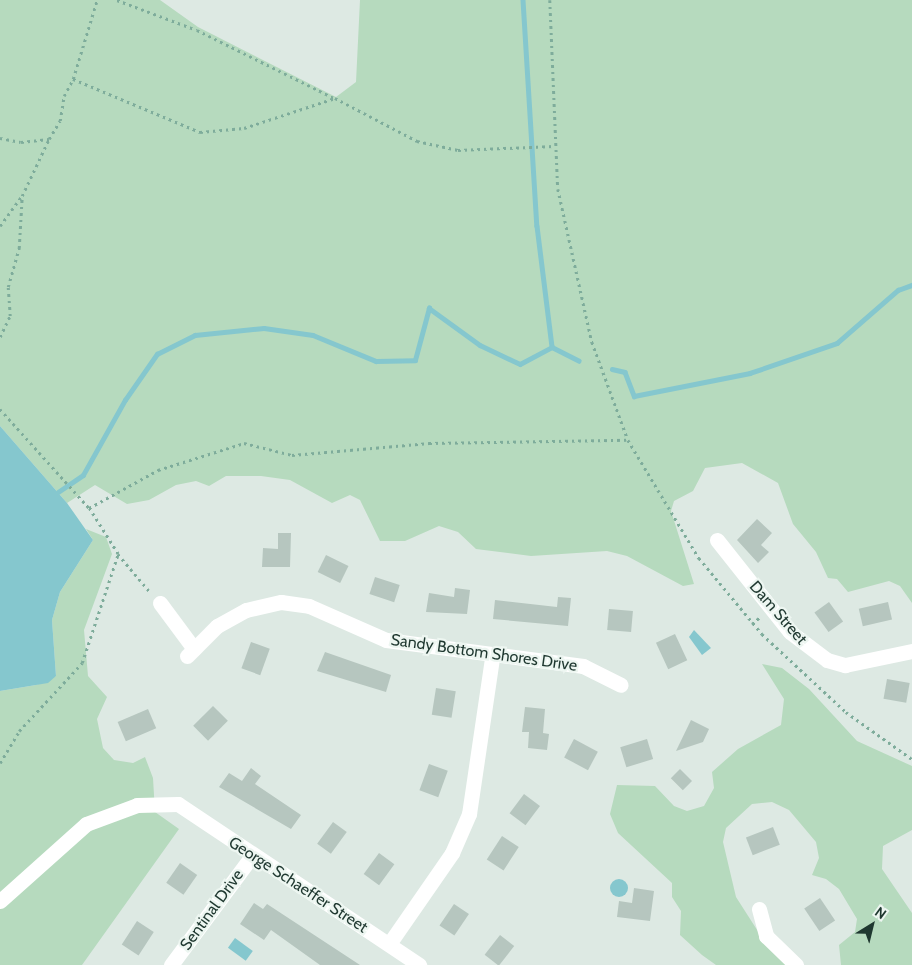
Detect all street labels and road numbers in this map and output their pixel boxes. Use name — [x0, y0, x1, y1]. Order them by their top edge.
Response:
street label: Dam Street — [745, 577, 811, 649]
street label: Sandy Bottom Shores Drive — [390, 630, 578, 676]
street label: George Schaeffer Street — [225, 833, 371, 937]
street label: Sentinal Drive — [176, 866, 248, 954]

